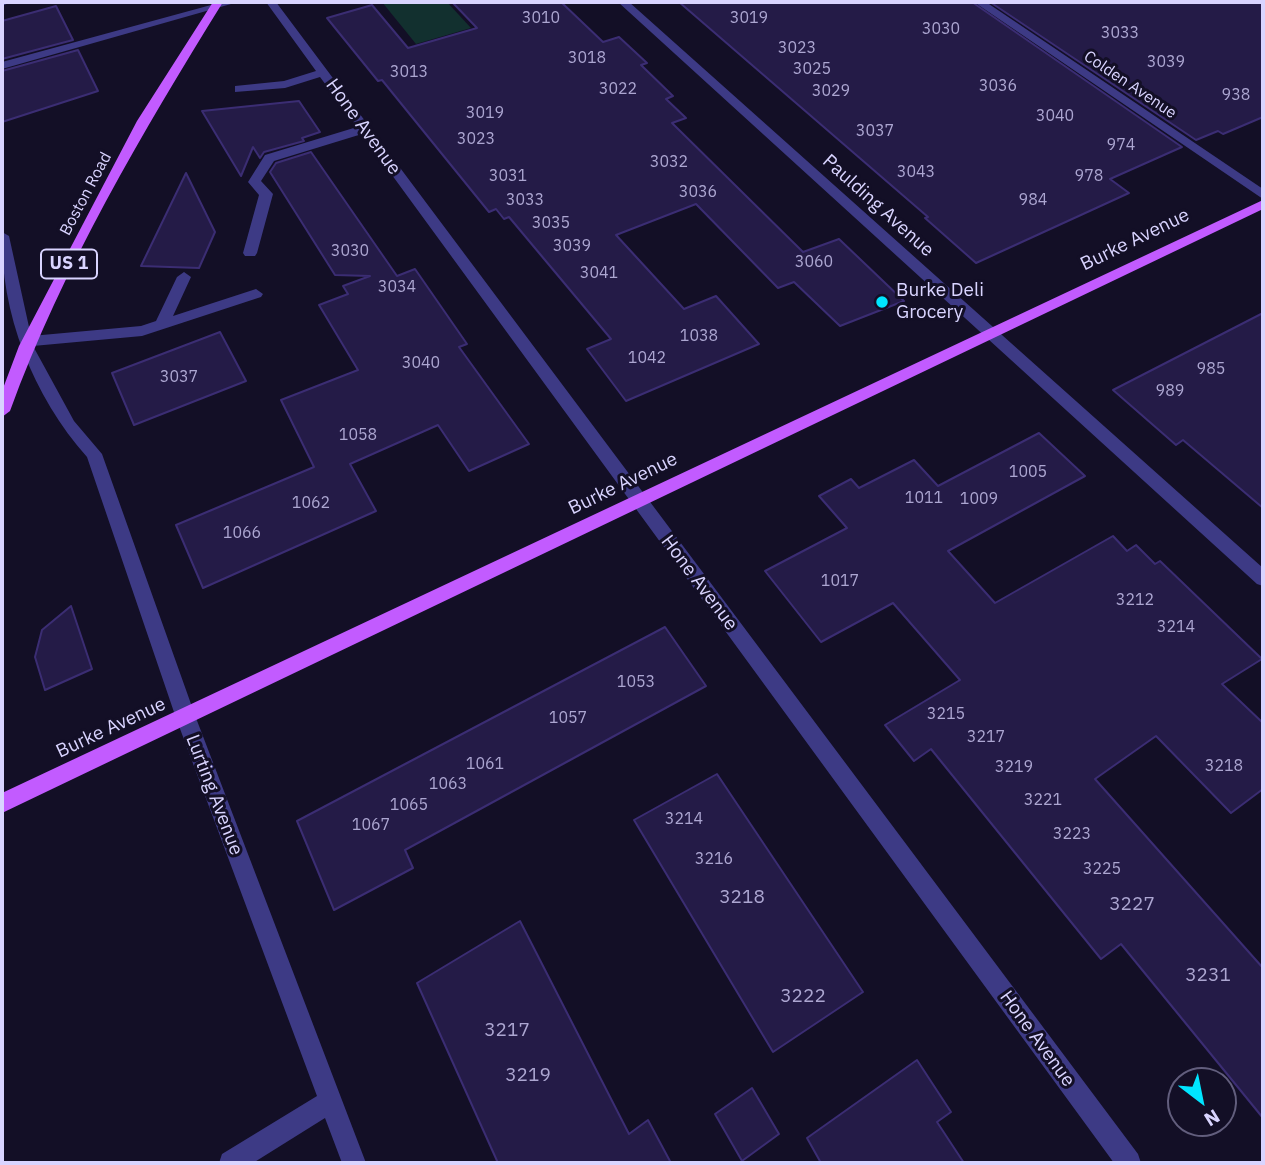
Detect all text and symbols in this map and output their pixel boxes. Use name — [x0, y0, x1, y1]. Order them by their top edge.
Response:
house number: 3010 — [522, 8, 560, 28]
house number: 3019 — [730, 8, 768, 28]
house number: 3030 — [922, 19, 960, 39]
house number: 3033 — [1101, 23, 1139, 43]
house number: 3023 — [778, 38, 816, 58]
street label: Colden Avenue — [1080, 47, 1180, 123]
house number: 3018 — [568, 48, 606, 68]
house number: 3039 — [1147, 52, 1185, 72]
house number: 3025 — [793, 59, 831, 79]
house number: 3013 — [390, 62, 428, 82]
street label: Hone Avenue — [321, 75, 405, 179]
house number: 3036 — [979, 76, 1017, 96]
house number: 3022 — [599, 79, 637, 99]
house number: 3029 — [812, 81, 850, 101]
house number: 938 — [1222, 85, 1250, 105]
house number: 3019 — [466, 103, 504, 123]
house number: 3040 — [1036, 106, 1074, 126]
house number: 3037 — [856, 121, 894, 141]
house number: 3023 — [457, 129, 495, 149]
house number: 974 — [1107, 135, 1135, 155]
street label: Boston Road — [56, 149, 116, 239]
street label: Paulding Avenue — [818, 150, 938, 262]
house number: 3032 — [650, 152, 688, 172]
house number: 3043 — [897, 162, 935, 182]
house number: 3031 — [489, 166, 527, 186]
house number: 978 — [1075, 166, 1103, 186]
house number: 3036 — [679, 182, 717, 202]
house number: 3033 — [506, 190, 544, 210]
house number: 984 — [1019, 190, 1047, 210]
street label: Burke Avenue — [1077, 204, 1193, 276]
house number: 3035 — [532, 213, 570, 233]
house number: 3039 — [553, 236, 591, 256]
house number: 3030 — [331, 241, 369, 261]
road number: US 1 — [41, 250, 97, 278]
house number: 3060 — [795, 252, 833, 272]
house number: 3041 — [580, 263, 618, 283]
house number: 3034 — [378, 277, 416, 297]
place label: Burke Deli Grocery — [896, 280, 984, 324]
marker: Burke Deli Grocery — [874, 294, 890, 310]
house number: 1038 — [680, 326, 718, 346]
house number: 1042 — [628, 348, 666, 368]
house number: 3040 — [402, 353, 440, 373]
house number: 985 — [1197, 359, 1225, 379]
house number: 3037 — [160, 367, 198, 387]
house number: 989 — [1156, 381, 1184, 401]
house number: 1058 — [339, 425, 377, 445]
street label: Burke Avenue — [565, 448, 681, 520]
house number: 1005 — [1009, 462, 1047, 482]
house number: 1011 — [905, 488, 943, 508]
house number: 1009 — [960, 489, 998, 509]
house number: 1062 — [292, 493, 330, 513]
house number: 1066 — [223, 523, 261, 543]
street label: Hone Avenue — [656, 531, 742, 635]
house number: 1017 — [821, 571, 859, 591]
house number: 3212 — [1116, 590, 1154, 610]
house number: 3214 — [1157, 617, 1195, 637]
house number: 1053 — [617, 672, 655, 692]
street label: Burke Avenue — [53, 693, 169, 763]
house number: 3215 — [927, 704, 965, 724]
house number: 1057 — [549, 708, 587, 728]
house number: 3217 — [967, 727, 1005, 747]
street label: Lurting Avenue — [181, 731, 247, 859]
house number: 1061 — [466, 754, 504, 774]
house number: 3218 — [1205, 756, 1243, 776]
house number: 3219 — [995, 757, 1033, 777]
house number: 1063 — [429, 774, 467, 794]
house number: 3221 — [1024, 790, 1062, 810]
house number: 1065 — [390, 795, 428, 815]
house number: 3214 — [665, 809, 703, 829]
house number: 1067 — [352, 815, 390, 835]
house number: 3223 — [1053, 824, 1091, 844]
house number: 3216 — [695, 849, 733, 869]
house number: 3225 — [1083, 859, 1121, 879]
house number: 3218 — [719, 887, 765, 909]
house number: 3227 — [1109, 894, 1155, 916]
house number: 3231 — [1185, 965, 1231, 987]
house number: 3222 — [780, 986, 826, 1008]
street label: Hone Avenue — [995, 987, 1079, 1091]
house number: 3217 — [484, 1020, 530, 1042]
house number: 3219 — [505, 1065, 551, 1087]
north arrow — [1167, 1067, 1237, 1137]
text: N — [1200, 1104, 1224, 1132]

